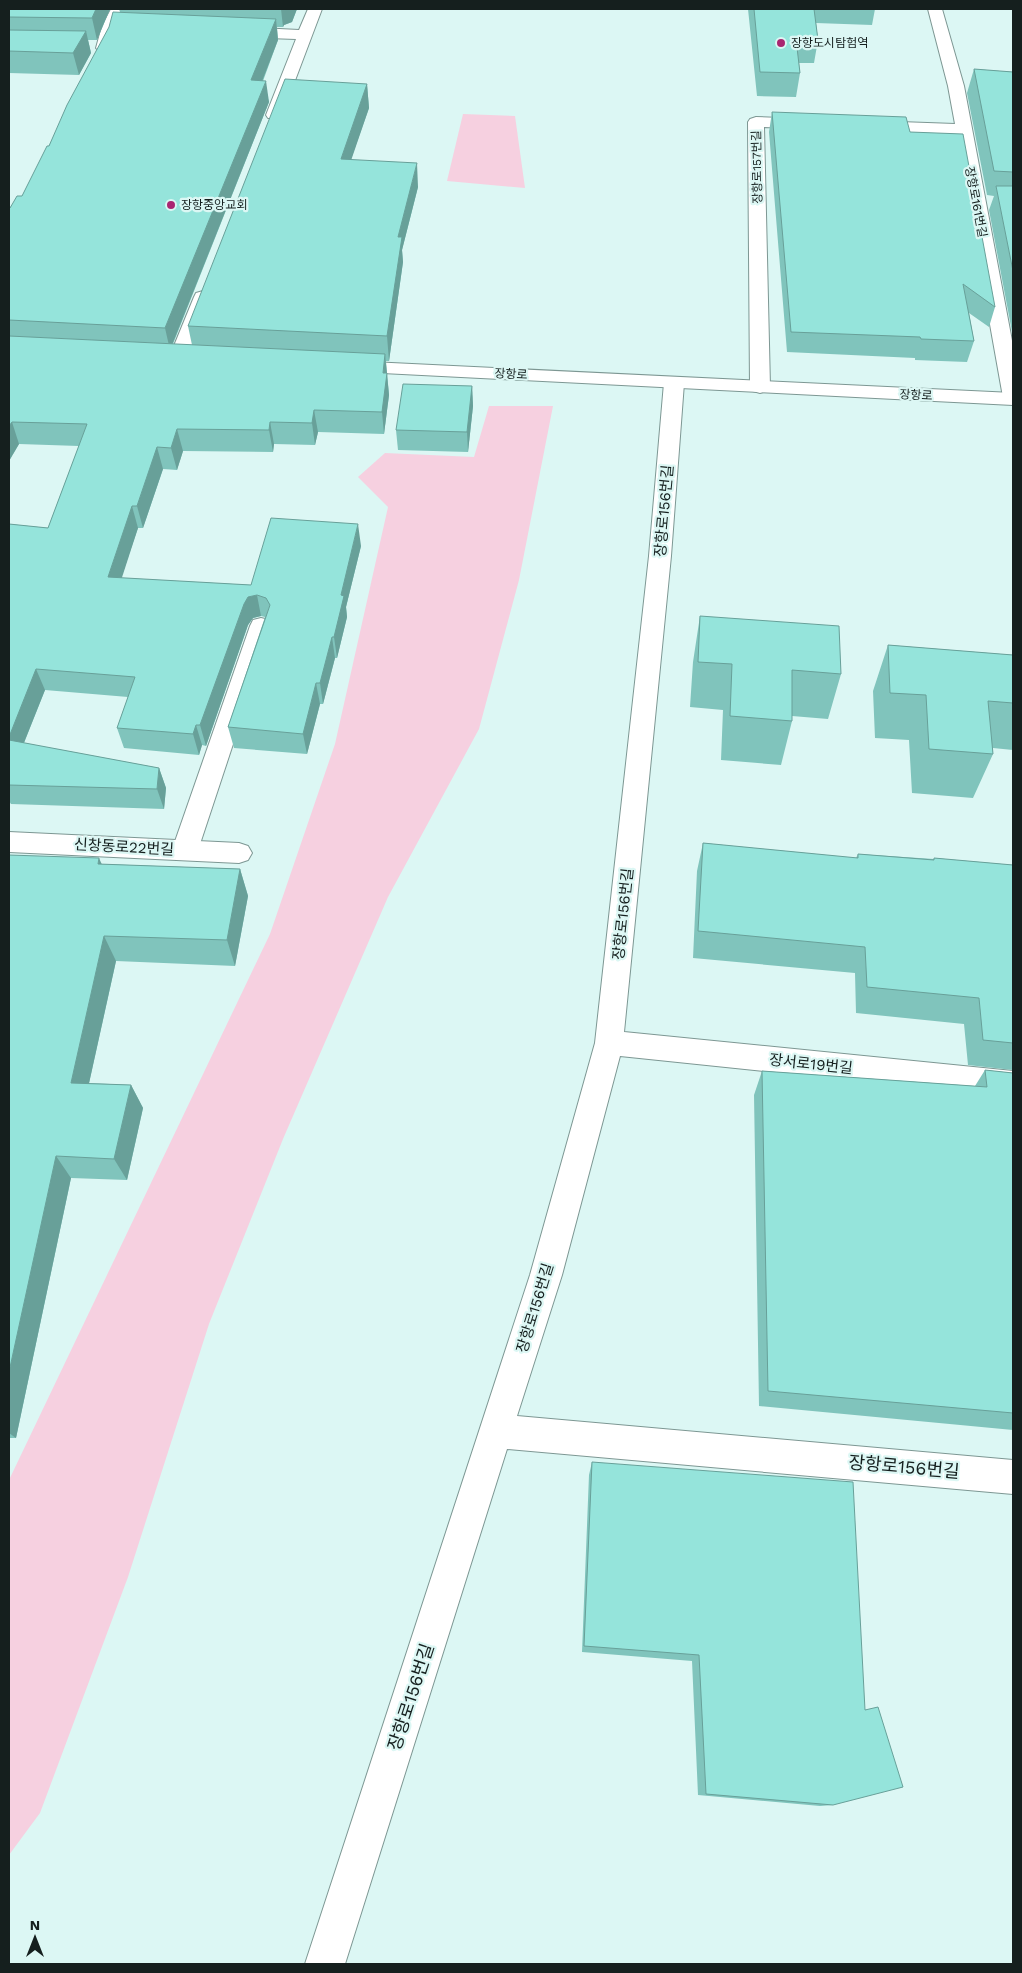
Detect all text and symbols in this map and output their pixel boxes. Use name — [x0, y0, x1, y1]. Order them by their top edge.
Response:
place label: 장항도시탐험역 — [791, 36, 868, 50]
marker: 장항도시탐험역 — [775, 37, 787, 49]
street label: 장항로157번길 — [749, 130, 765, 204]
street label: 장항로161번길 — [962, 165, 990, 239]
place label: 장항중앙교회 — [181, 198, 247, 212]
marker: 장항중앙교회 — [165, 199, 177, 211]
street label: 장항로 — [494, 366, 528, 382]
street label: 장항로 — [899, 387, 933, 403]
street label: 장항로156번길 — [651, 464, 677, 558]
street label: 신창동로22번길 — [73, 835, 175, 859]
street label: 장항로156번길 — [609, 867, 637, 961]
street label: 장서로19번길 — [768, 1051, 854, 1077]
street label: 장항로156번길 — [513, 1261, 557, 1355]
street label: 장항로156번길 — [848, 1451, 960, 1482]
street label: 장항로156번길 — [383, 1641, 438, 1753]
north arrow — [10, 1913, 60, 1963]
text: N — [30, 1917, 40, 1933]

